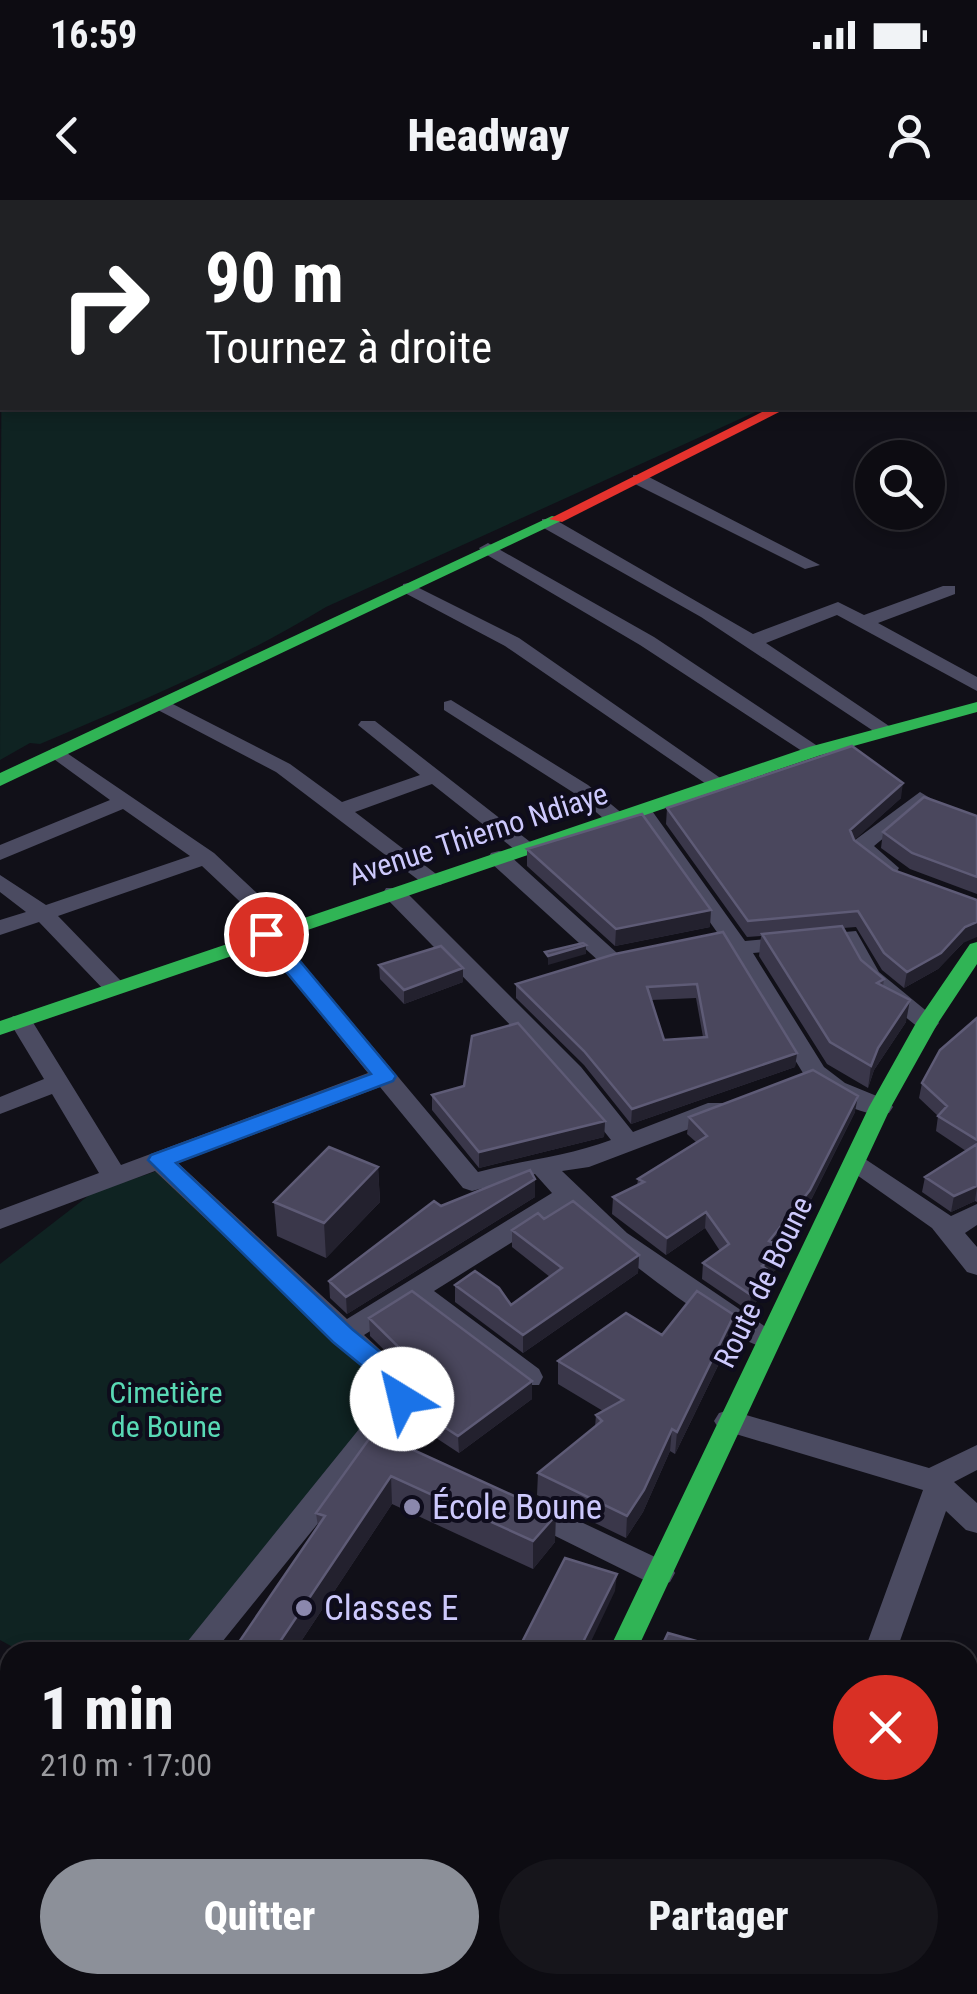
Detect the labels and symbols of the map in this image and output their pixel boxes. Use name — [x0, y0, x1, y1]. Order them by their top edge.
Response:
street label: Avenue Thierno Ndiaye — [344, 776, 612, 892]
pin — [224, 892, 309, 977]
street label: Route de Boune — [707, 1191, 819, 1373]
position arrow — [350, 1347, 454, 1451]
park label: Cimetière de Boune — [109, 1375, 223, 1444]
place label: École Boune — [432, 1487, 602, 1528]
marker: École Boune — [401, 1496, 423, 1518]
place label: Classes E — [324, 1588, 458, 1629]
marker: Classes E — [293, 1597, 315, 1619]

